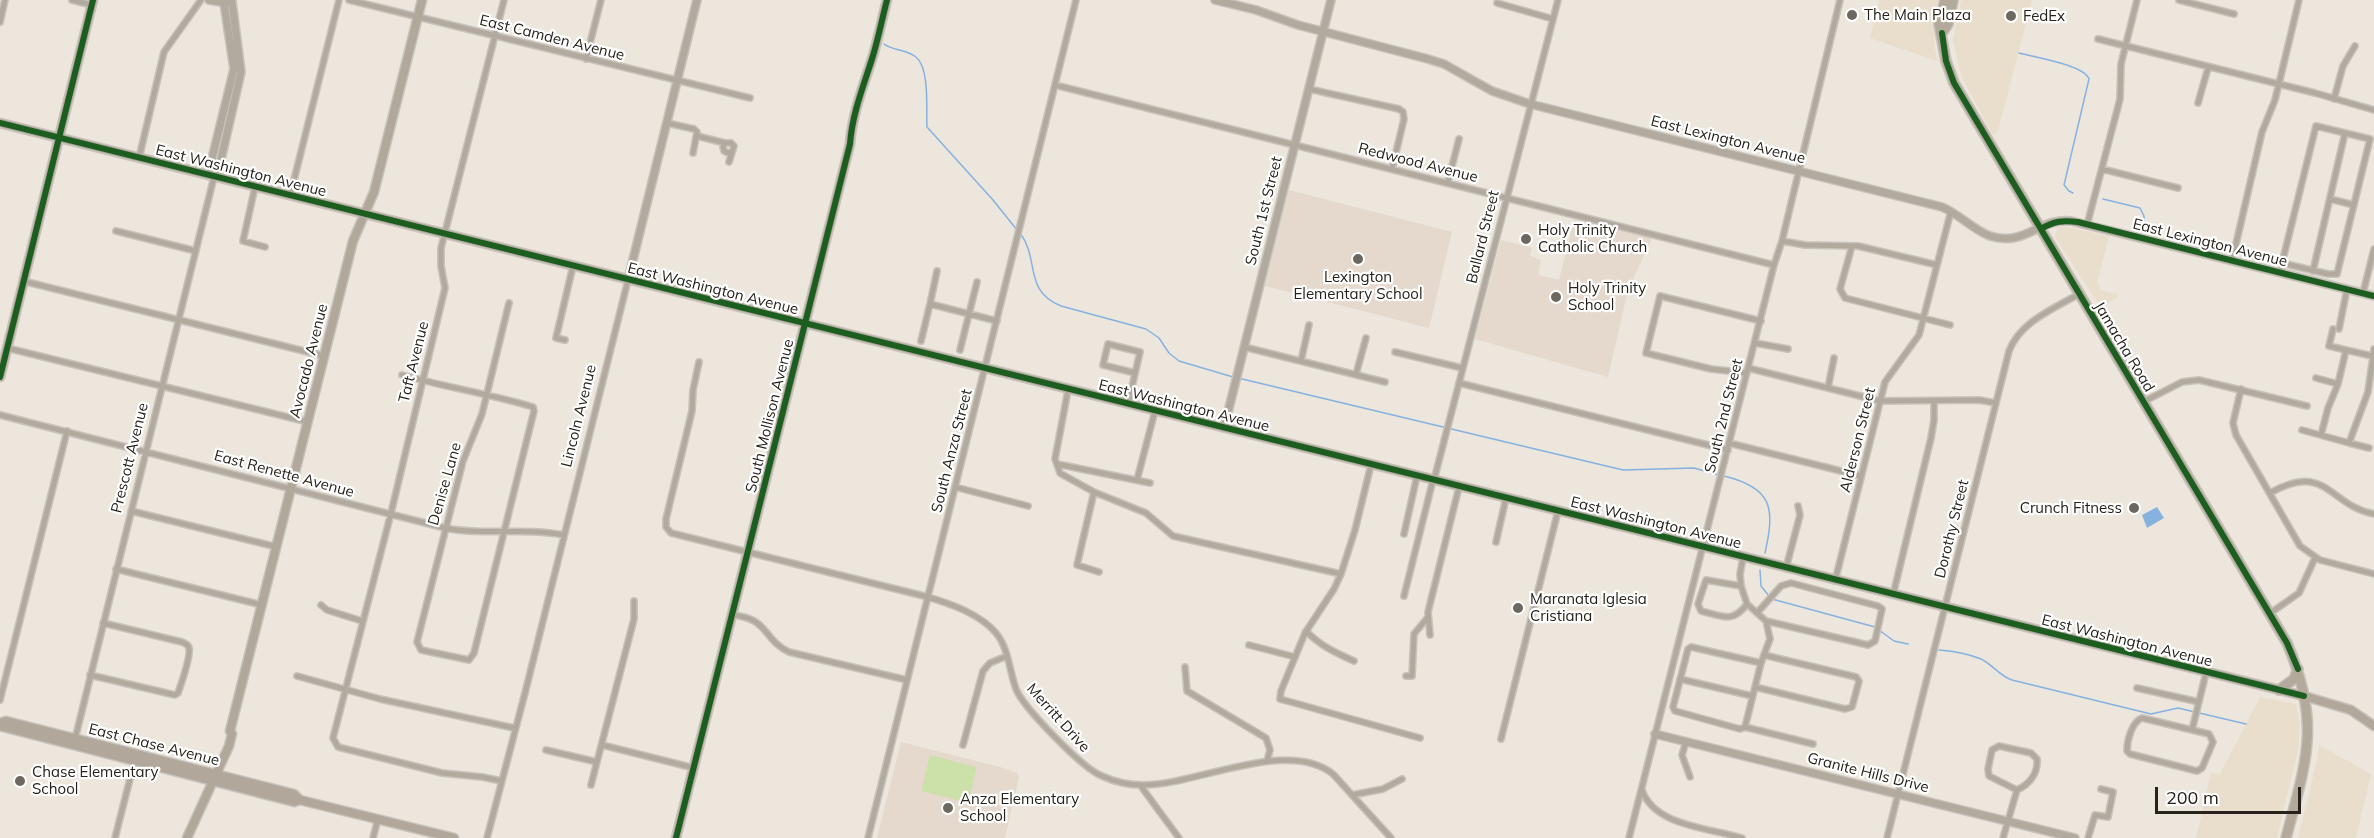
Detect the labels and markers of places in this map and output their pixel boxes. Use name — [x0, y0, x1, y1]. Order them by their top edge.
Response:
place label: The Main Plaza — [1864, 6, 1971, 24]
place label: FedEx — [2023, 7, 2065, 25]
marker: The Main Plaza — [1845, 8, 1859, 22]
marker: FedEx — [2004, 9, 2018, 23]
place label: Holy Trinity Catholic Church — [1538, 221, 1647, 256]
marker: Holy Trinity Catholic Church — [1519, 232, 1533, 246]
marker: Lexington Elementary School — [1351, 252, 1365, 266]
place label: Lexington Elementary School — [1294, 268, 1422, 303]
place label: Holy Trinity School — [1568, 279, 1646, 314]
marker: Holy Trinity School — [1549, 290, 1563, 304]
place label: Crunch Fitness — [2020, 499, 2122, 517]
marker: Crunch Fitness — [2127, 501, 2141, 515]
place label: Maranata Iglesia Cristiana — [1530, 590, 1647, 625]
marker: Maranata Iglesia Cristiana — [1511, 601, 1525, 615]
place label: Chase Elementary School — [32, 763, 158, 798]
marker: Chase Elementary School — [13, 774, 27, 788]
place label: Anza Elementary School — [960, 790, 1079, 825]
marker: Anza Elementary School — [941, 801, 955, 815]

